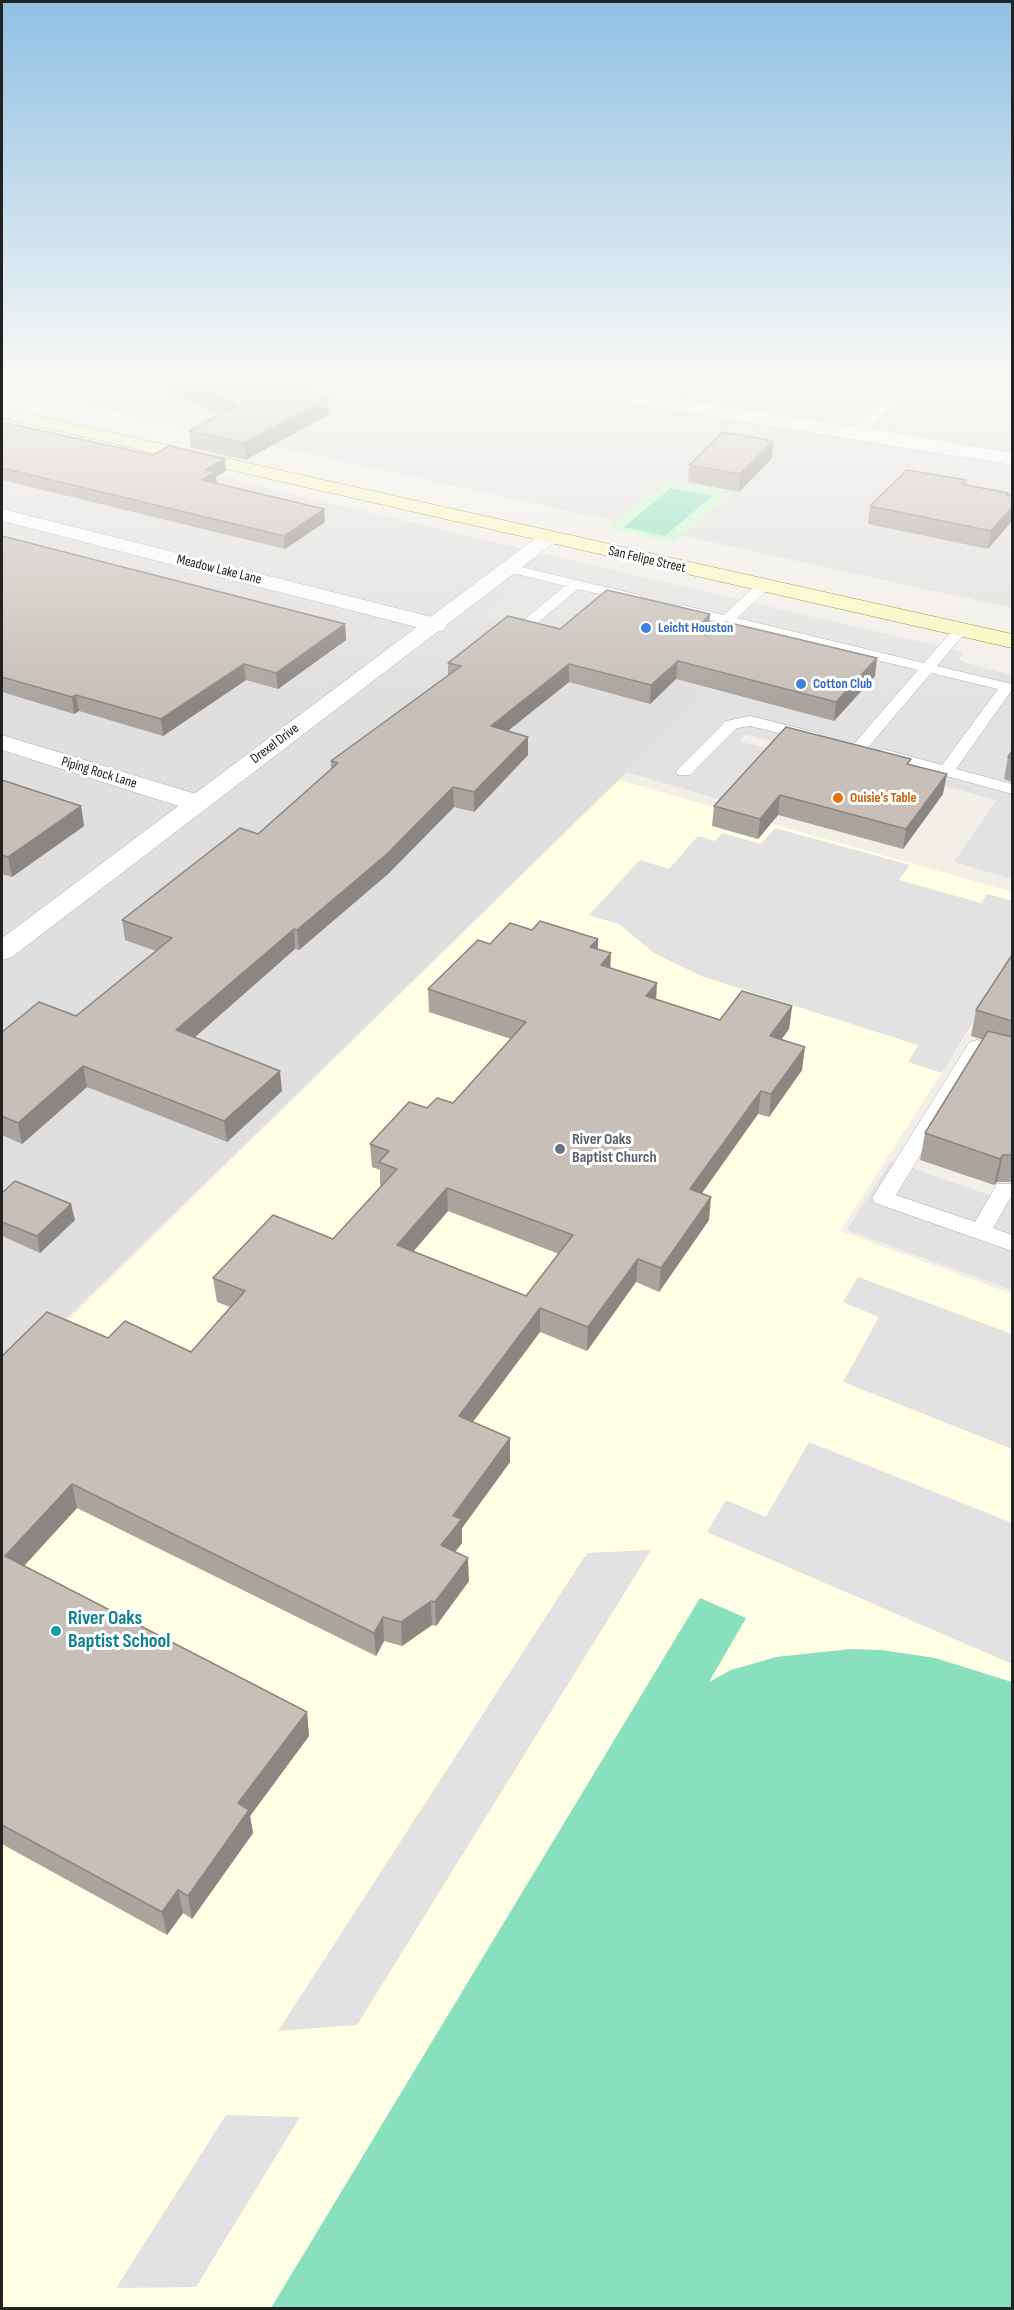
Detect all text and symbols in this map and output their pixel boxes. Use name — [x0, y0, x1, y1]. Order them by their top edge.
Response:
street label: San Felipe Street — [607, 543, 687, 577]
street label: Meadow Lake Lane — [175, 551, 263, 589]
place label: Leicht Houston — [658, 620, 733, 636]
marker: Leicht Houston — [639, 621, 653, 635]
place label: Cotton Club — [813, 676, 872, 692]
marker: Cotton Club — [794, 677, 808, 691]
street label: Drexel Drive — [248, 720, 302, 768]
street label: Piping Rock Lane — [59, 754, 139, 792]
place label: Ouisie's Table — [850, 790, 916, 806]
marker: Ouisie's Table — [831, 791, 845, 805]
place label: River Oaks Baptist Church — [572, 1130, 657, 1168]
marker: River Oaks Baptist Church — [553, 1142, 567, 1156]
place label: River Oaks Baptist School — [68, 1607, 170, 1654]
marker: River Oaks Baptist School — [49, 1624, 63, 1638]

